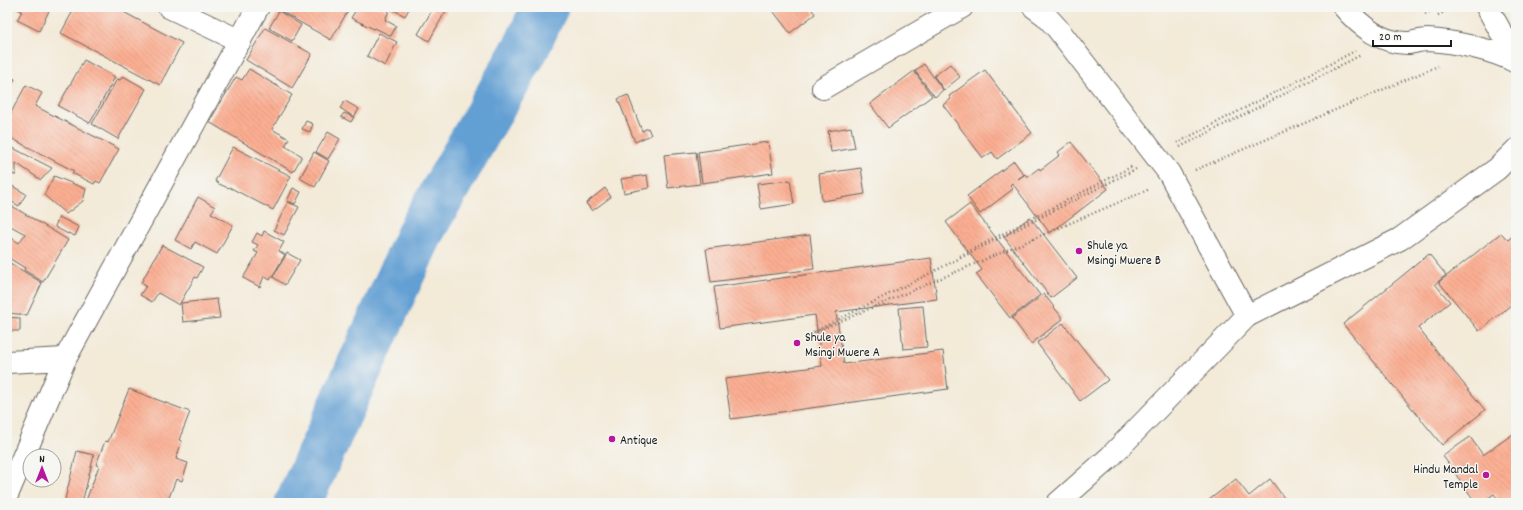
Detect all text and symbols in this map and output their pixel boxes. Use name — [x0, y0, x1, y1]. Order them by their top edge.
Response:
scale bar — [1373, 22, 1451, 48]
text: 20 m — [1379, 29, 1402, 46]
place label: Shule ya Msingi Mwere B — [1087, 237, 1161, 271]
marker: Shule ya Msingi Mwere B — [1074, 246, 1084, 256]
place label: Shule ya Msingi Mwere A — [805, 329, 880, 363]
marker: Shule ya Msingi Mwere A — [792, 338, 802, 348]
place label: Antique — [620, 432, 658, 451]
marker: Antique — [607, 434, 617, 444]
north arrow — [22, 448, 62, 488]
text: N — [39, 452, 45, 468]
place label: Hindu Mandal Temple — [1413, 461, 1478, 495]
marker: Hindu Mandal Temple — [1481, 470, 1491, 480]

